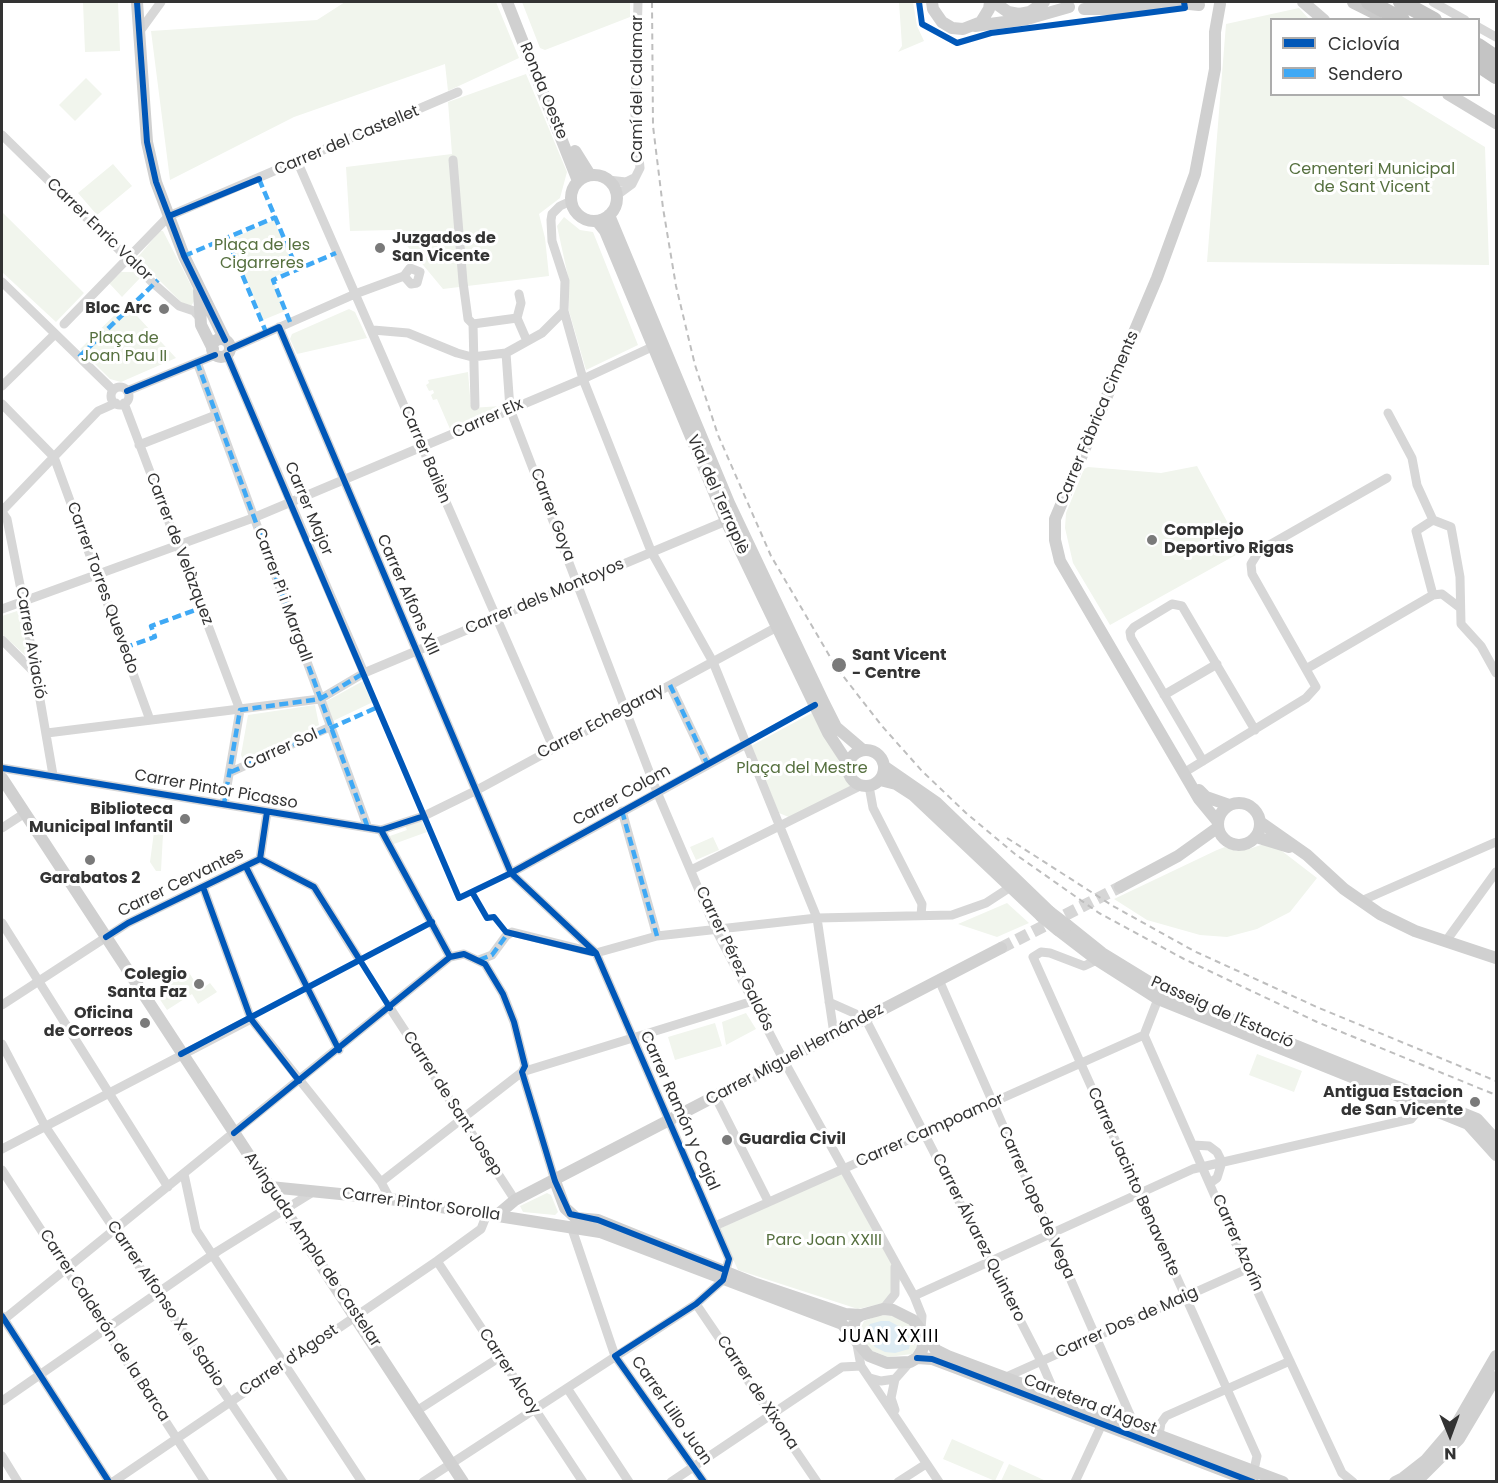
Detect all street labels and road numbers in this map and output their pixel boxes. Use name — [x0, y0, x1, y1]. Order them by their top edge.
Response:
street label: Camí del Calamar — [628, 15, 648, 163]
street label: Ronda Oeste — [515, 40, 571, 142]
street label: Carrer del Castellet — [272, 102, 422, 180]
street label: Carrer Enric Valor — [42, 175, 156, 285]
street label: Carrer Fàbrica Ciments — [1053, 328, 1143, 508]
street label: Carrer Elx — [450, 395, 526, 443]
street label: Carrer Bailèn — [396, 403, 454, 507]
street label: Vial del Terraplè — [682, 432, 752, 558]
street label: Carrer Major — [280, 459, 336, 559]
street label: Carrer Goya — [526, 466, 578, 564]
street label: Carrer de Velàzquez — [141, 470, 217, 628]
street label: Carrer Torres Quevedo — [62, 500, 142, 676]
street label: Carrer Pi i Margall — [249, 525, 315, 665]
street label: Carrer Alfons XIII — [372, 532, 442, 658]
street label: Carrer dels Montoyos — [463, 555, 627, 639]
street label: Carrer Aviació — [11, 585, 49, 701]
street label: Carrer Echegaray — [534, 680, 668, 764]
street label: Carrer Sol — [241, 725, 321, 775]
street label: Carrer Colom — [570, 761, 674, 831]
street label: Carrer Pintor Picasso — [133, 766, 299, 814]
street label: Carrer Cervantes — [115, 844, 247, 922]
street label: Carrer Pérez Galdós — [691, 884, 777, 1034]
street label: Passeig de l'Estació — [1148, 973, 1296, 1053]
street label: Carrer Miguel Hernández — [703, 1000, 887, 1110]
street label: Carrer de Sant Josep — [398, 1028, 506, 1180]
street label: Carrer Ramón y Cajal — [635, 1028, 723, 1194]
street label: Carrer Jacinto Benavente — [1083, 1085, 1183, 1279]
street label: Carrer Campoamor — [853, 1090, 1007, 1172]
street label: Carrer Lope de Vega — [994, 1124, 1078, 1282]
street label: Avinguda Ampla de Castelar — [239, 1149, 385, 1351]
street label: Carrer Álvarez Quintero — [927, 1151, 1029, 1325]
street label: Carrer Pintor Sorolla — [341, 1184, 501, 1226]
street label: Carrer Azorín — [1207, 1192, 1267, 1294]
street label: Carrer Alfonso X el Sabio — [102, 1217, 228, 1391]
street label: Carrer Calderón de la Barca — [35, 1226, 173, 1426]
street label: Carrer Dos de Maig — [1053, 1283, 1201, 1363]
street label: Carrer d'Agost — [236, 1321, 342, 1401]
street label: Carrer Alcoy — [474, 1325, 544, 1419]
street label: Carrer de Xixona — [712, 1332, 802, 1454]
street label: Carrer Lillo Juan — [626, 1353, 716, 1469]
street label: Carretera d'Agost — [1021, 1371, 1159, 1439]

